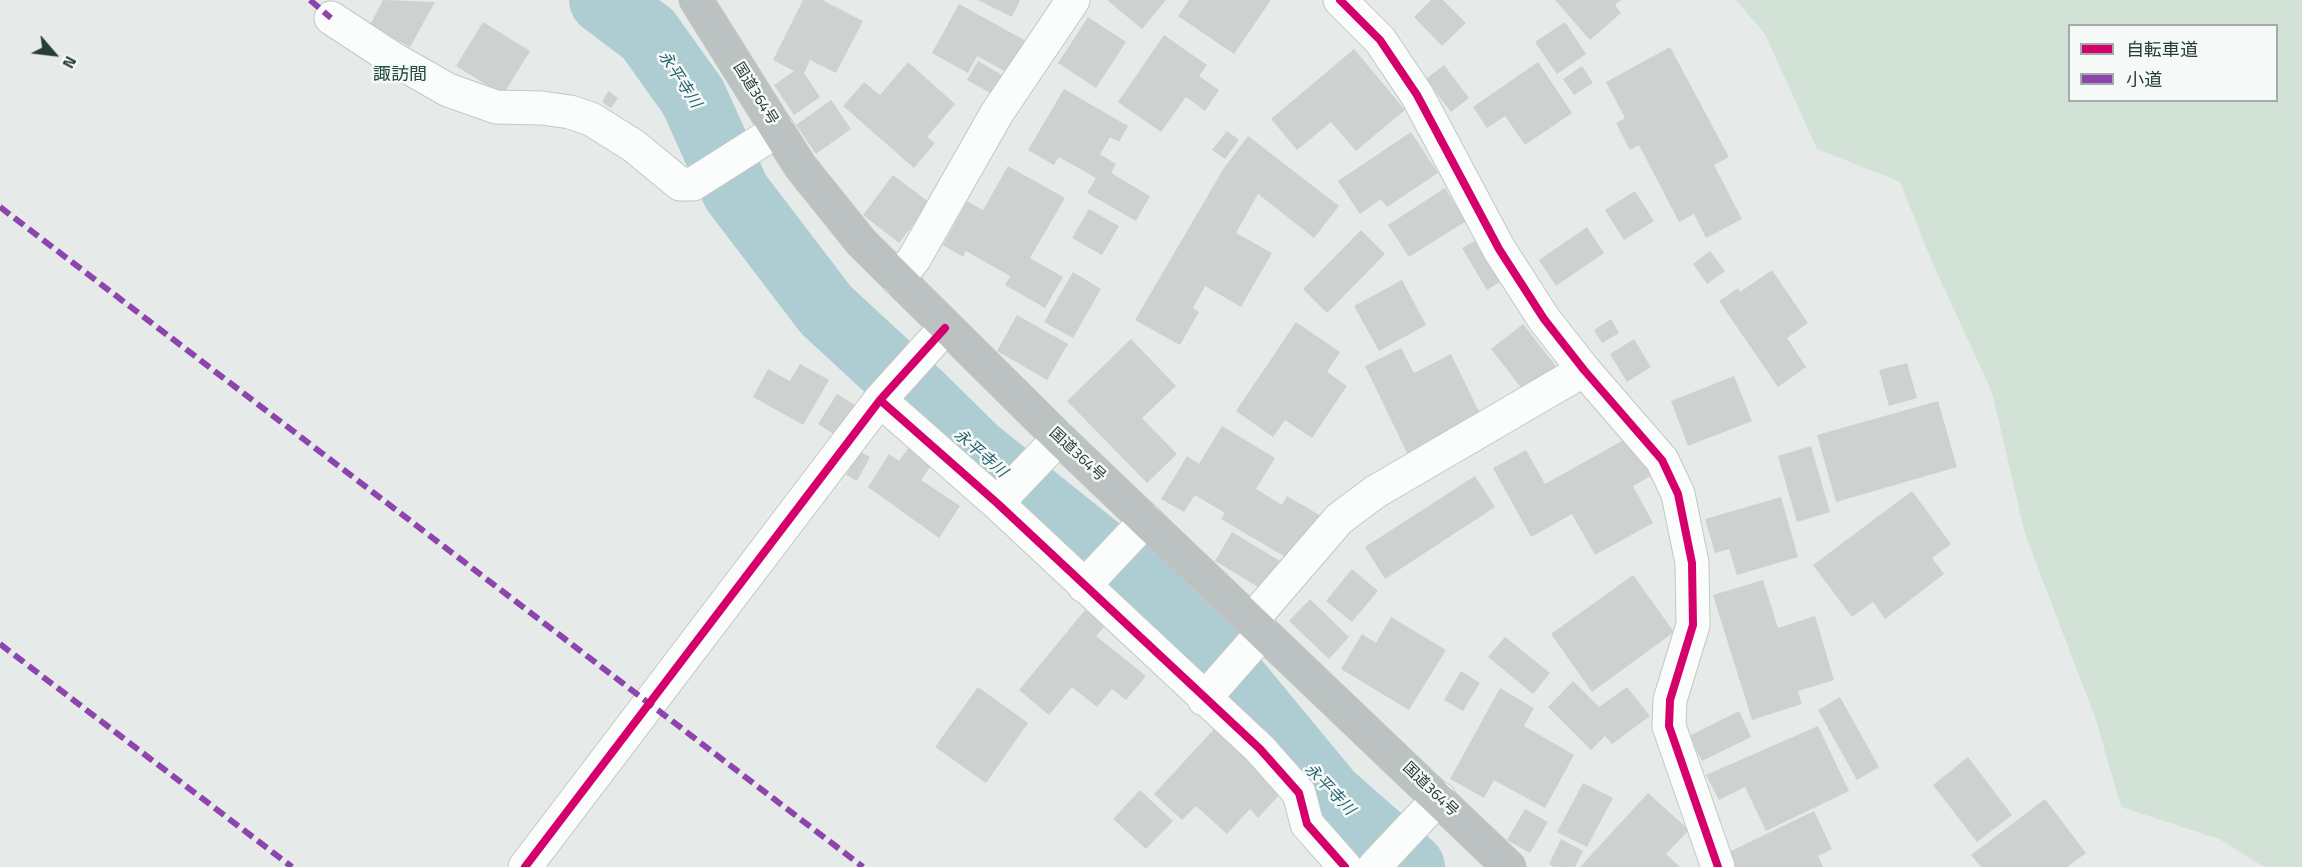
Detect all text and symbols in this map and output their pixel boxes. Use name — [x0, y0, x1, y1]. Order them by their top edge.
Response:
north arrow — [24, 24, 84, 84]
legend — [2068, 24, 2278, 102]
text: 自転車道 — [2126, 36, 2198, 63]
water label: 永平寺川 — [654, 48, 704, 112]
text: N — [57, 52, 83, 73]
street label: 国道364号 — [729, 59, 781, 129]
district label: 諏訪間 — [373, 65, 427, 87]
text: 小道 — [2126, 66, 2162, 93]
street label: 国道364号 — [1045, 424, 1109, 486]
water label: 永平寺川 — [950, 426, 1010, 482]
street label: 国道364号 — [1398, 759, 1462, 821]
water label: 永平寺川 — [1300, 760, 1358, 820]

